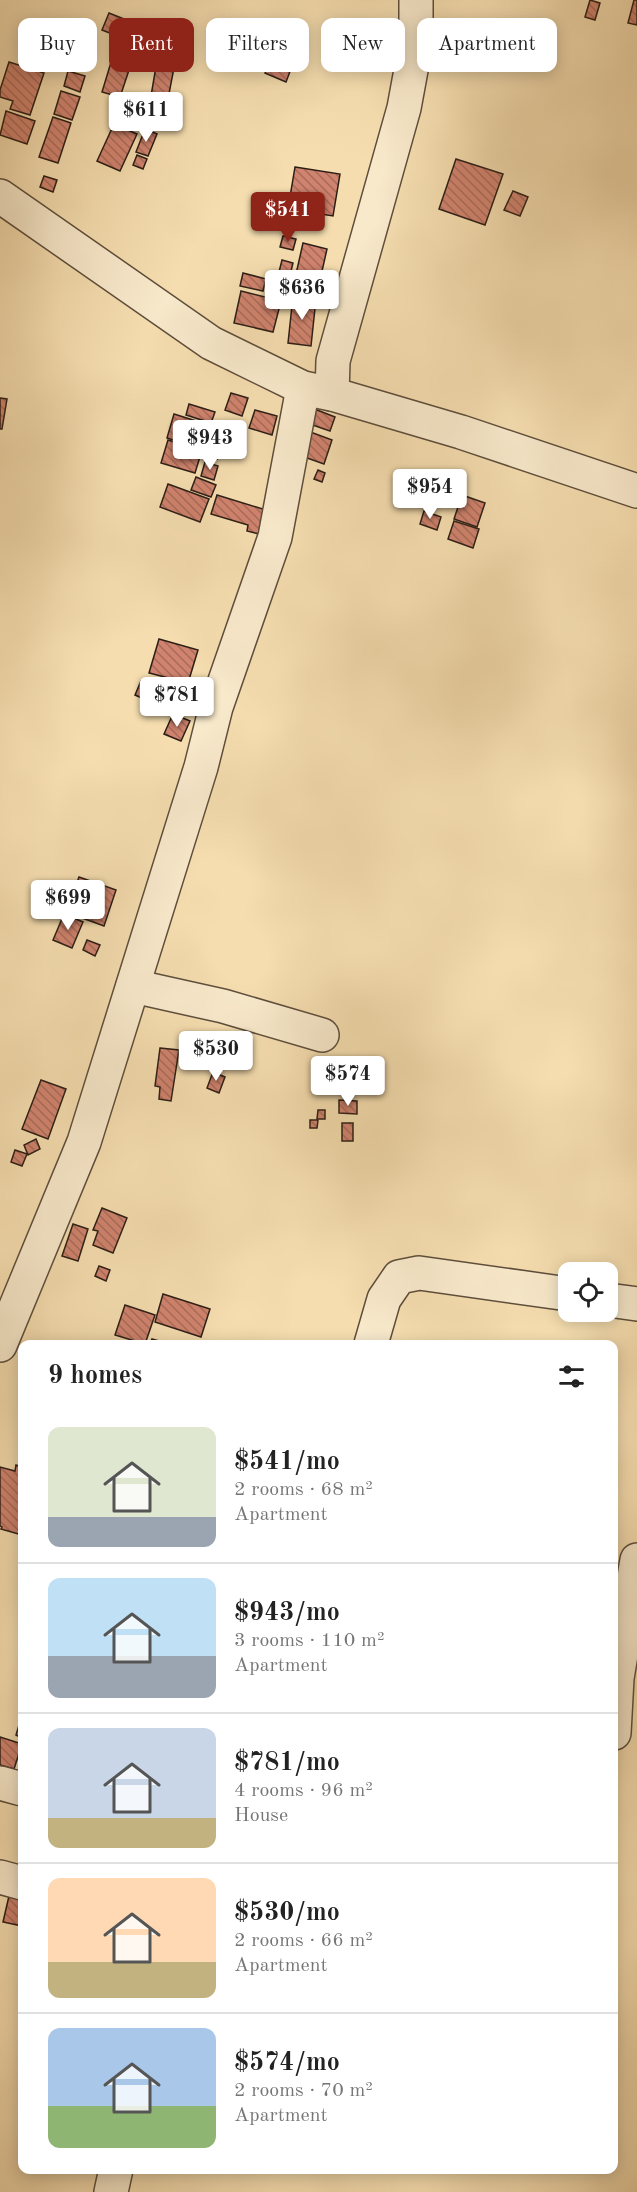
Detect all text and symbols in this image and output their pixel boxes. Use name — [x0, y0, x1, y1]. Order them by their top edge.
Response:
chip: Buy — [18, 18, 97, 72]
chip: Rent — [109, 18, 194, 72]
chip: Filters — [206, 18, 309, 72]
chip: New — [321, 18, 405, 72]
chip: Apartment — [417, 18, 557, 72]
pin: $611 — [110, 92, 182, 143]
text: $611 — [123, 101, 169, 121]
pin: $541 — [252, 192, 324, 243]
text: $541 — [265, 201, 311, 221]
pin: $636 — [266, 270, 338, 321]
text: $636 — [279, 279, 325, 299]
pin: $943 — [174, 420, 246, 471]
text: $943 — [187, 429, 233, 449]
pin: $954 — [394, 469, 466, 520]
text: $954 — [407, 478, 453, 498]
pin: $781 — [141, 677, 213, 728]
text: $781 — [154, 686, 200, 706]
pin: $699 — [32, 880, 104, 931]
text: $699 — [45, 889, 91, 909]
pin: $530 — [180, 1031, 252, 1082]
text: $530 — [193, 1040, 239, 1060]
pin: $574 — [312, 1056, 384, 1107]
text: $574 — [325, 1065, 371, 1085]
map controls — [558, 1262, 618, 1322]
button: locate — [558, 1262, 618, 1322]
icon: filters — [555, 1360, 588, 1393]
text: 9 homes — [48, 1363, 142, 1389]
text: $541/mo — [234, 1449, 340, 1475]
icon: home — [96, 1451, 168, 1523]
text: 2 rooms · 68 m² — [234, 1480, 373, 1500]
text: Apartment — [234, 1505, 328, 1525]
text: $943/mo — [234, 1600, 340, 1626]
icon: home — [96, 1602, 168, 1674]
text: 3 rooms · 110 m² — [234, 1631, 384, 1651]
text: Apartment — [234, 1656, 328, 1676]
text: $781/mo — [234, 1750, 340, 1776]
icon: home — [96, 1752, 168, 1824]
text: 4 rooms · 96 m² — [234, 1781, 373, 1801]
text: House — [234, 1806, 288, 1826]
text: $530/mo — [234, 1900, 340, 1926]
icon: home — [96, 1902, 168, 1974]
text: 2 rooms · 66 m² — [234, 1931, 373, 1951]
text: Apartment — [234, 1956, 328, 1976]
text: $574/mo — [234, 2050, 340, 2076]
icon: home — [96, 2052, 168, 2124]
text: 2 rooms · 70 m² — [234, 2081, 373, 2101]
text: Apartment — [234, 2106, 328, 2126]

